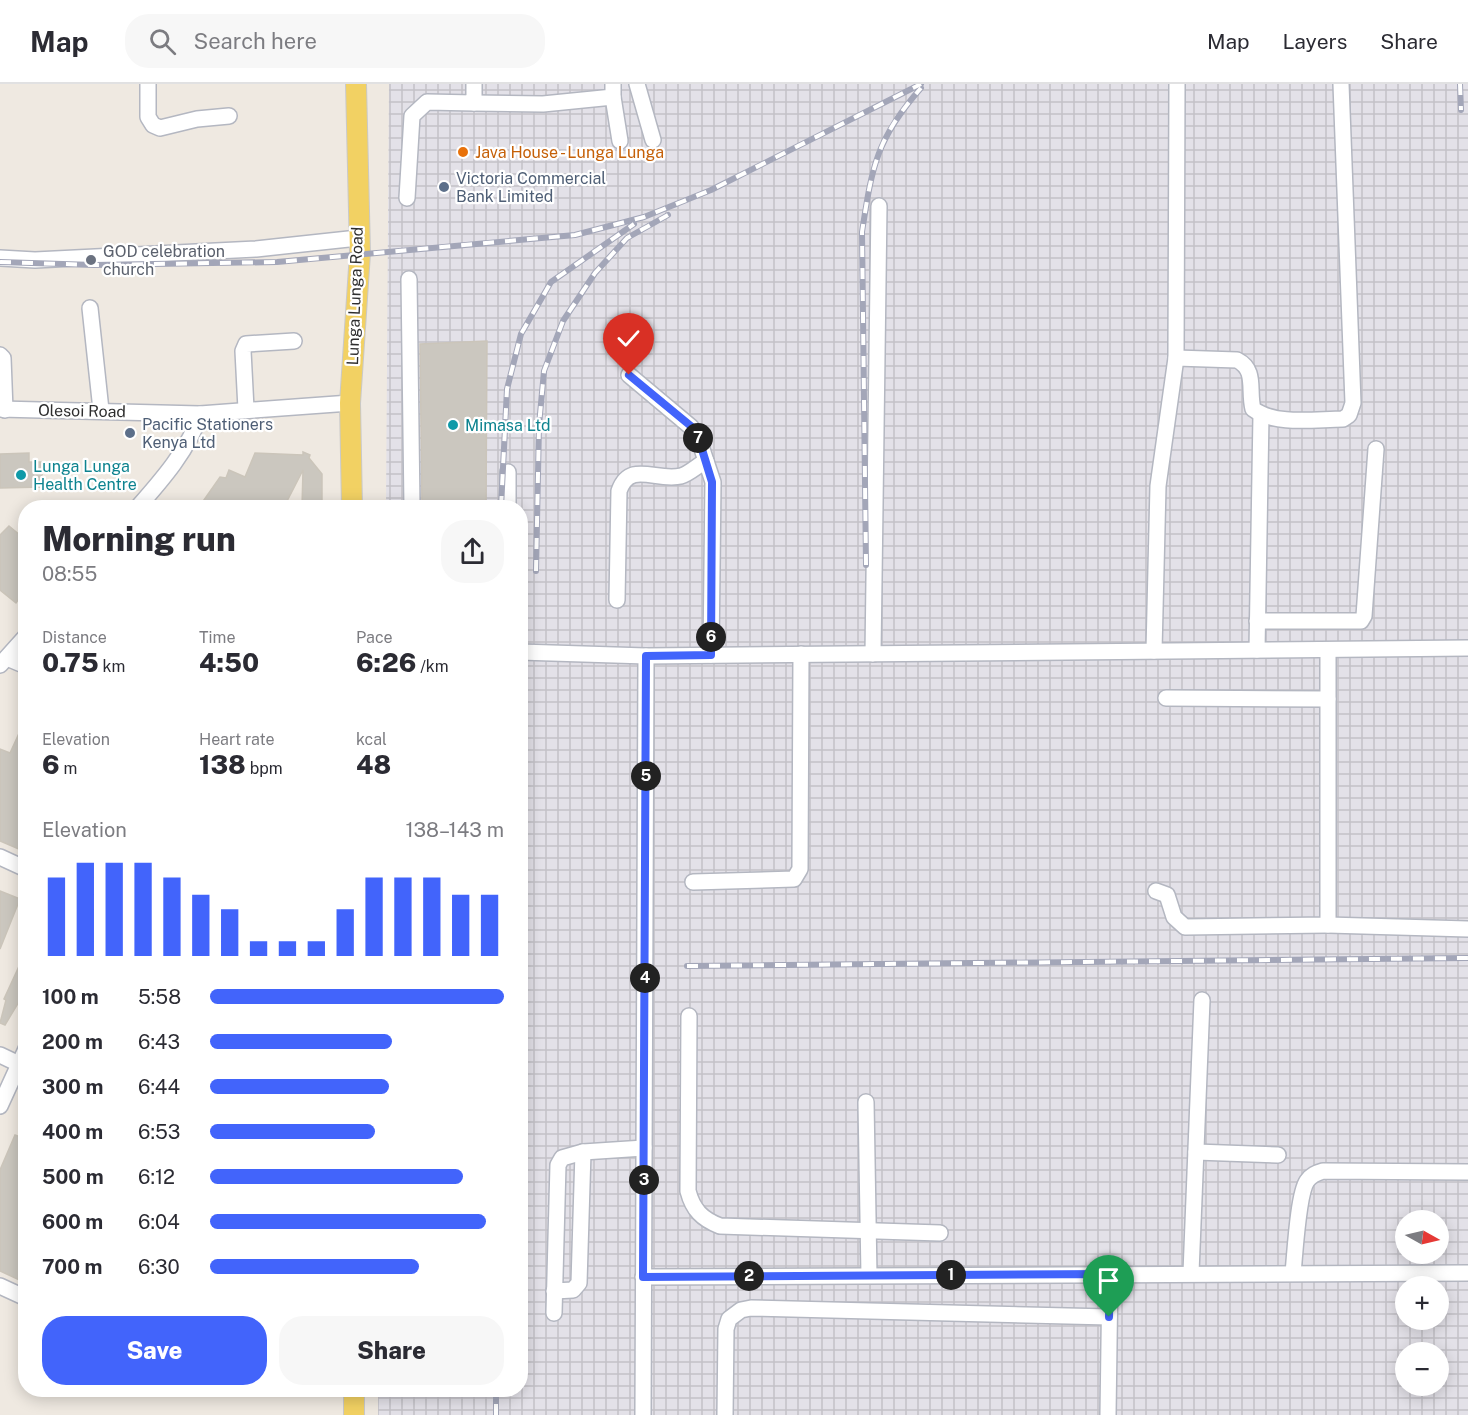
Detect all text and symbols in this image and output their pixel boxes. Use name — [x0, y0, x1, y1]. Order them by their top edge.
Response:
search box — [125, 14, 545, 68]
text: Map — [30, 25, 89, 58]
icon: search — [146, 25, 179, 58]
text: Search here — [194, 28, 317, 54]
text: Map — [1207, 29, 1250, 54]
text: Layers — [1283, 29, 1347, 54]
text: Share — [1380, 29, 1438, 54]
place label: Java House - Lunga Lunga — [475, 143, 664, 162]
marker: Java House - Lunga Lunga — [456, 145, 470, 159]
place label: Victoria Commercial Bank Limited — [456, 169, 606, 206]
marker: Victoria Commercial Bank Limited — [437, 180, 451, 194]
street label: Lunga Lunga Road — [343, 226, 367, 366]
place label: GOD celebration church — [103, 242, 225, 279]
marker: GOD celebration church — [84, 253, 98, 267]
pin — [603, 313, 654, 375]
icon: check — [612, 322, 645, 355]
street label: Olesoi Road — [38, 401, 126, 421]
place label: Pacific Stationers Kenya Ltd — [142, 415, 273, 452]
place label: Mimasa Ltd — [465, 416, 551, 435]
marker: Mimasa Ltd — [446, 418, 460, 432]
pin: 7 — [683, 423, 713, 453]
marker: Pacific Stationers Kenya Ltd — [123, 426, 137, 440]
text: 7 — [693, 428, 703, 447]
place label: Lunga Lunga Health Centre — [33, 457, 137, 494]
marker: Lunga Lunga Health Centre — [14, 468, 28, 482]
text: Morning run — [42, 520, 236, 558]
button: share — [441, 520, 504, 583]
text: 08:55 — [42, 562, 97, 586]
pin: 6 — [696, 622, 726, 652]
text: 6 — [706, 627, 716, 646]
text: Distance — [42, 628, 107, 647]
text: Time — [199, 628, 235, 647]
text: Pace — [356, 628, 393, 647]
text: 0.75 — [42, 647, 99, 678]
text: 4:50 — [199, 647, 259, 678]
text: 6:26 — [356, 647, 416, 678]
text: km — [99, 657, 125, 676]
text: /km — [416, 657, 449, 676]
text: Elevation — [42, 730, 110, 749]
text: Heart rate — [199, 730, 275, 749]
text: kcal — [356, 730, 387, 749]
text: 6 — [42, 749, 60, 780]
text: 138 — [199, 749, 246, 780]
text: 48 — [356, 749, 391, 780]
text: m — [60, 759, 77, 778]
text: bpm — [246, 759, 283, 778]
pin: 5 — [631, 761, 661, 791]
text: 5 — [641, 766, 651, 785]
text: Elevation — [42, 818, 127, 842]
text: 138–143 m — [405, 818, 504, 842]
pin: 4 — [630, 963, 660, 993]
text: 4 — [640, 968, 650, 987]
text: 100 m — [42, 985, 99, 1009]
text: 5:58 — [138, 985, 181, 1009]
text: 200 m — [42, 1030, 103, 1054]
text: 6:43 — [138, 1030, 180, 1054]
text: 300 m — [42, 1075, 103, 1099]
text: 6:44 — [138, 1075, 180, 1099]
text: 400 m — [42, 1120, 103, 1144]
text: 6:53 — [138, 1120, 180, 1144]
text: 500 m — [42, 1165, 104, 1189]
text: 6:12 — [138, 1165, 175, 1189]
pin: 3 — [629, 1165, 659, 1195]
text: 3 — [639, 1170, 649, 1189]
text: 600 m — [42, 1210, 103, 1234]
text: 6:04 — [138, 1210, 180, 1234]
north arrow — [1395, 1210, 1449, 1264]
map controls — [1395, 1210, 1449, 1396]
text: 700 m — [42, 1255, 102, 1279]
text: 6:30 — [138, 1255, 180, 1279]
pin — [1083, 1255, 1134, 1317]
pin: 1 — [936, 1260, 966, 1290]
pin: 2 — [734, 1261, 764, 1291]
icon: arrive — [1092, 1264, 1125, 1297]
text: 1 — [948, 1265, 954, 1284]
text: 2 — [744, 1266, 754, 1285]
button: + — [1395, 1276, 1449, 1330]
button: Save — [42, 1316, 267, 1385]
button: Share — [279, 1316, 504, 1385]
button: − — [1395, 1342, 1449, 1396]

